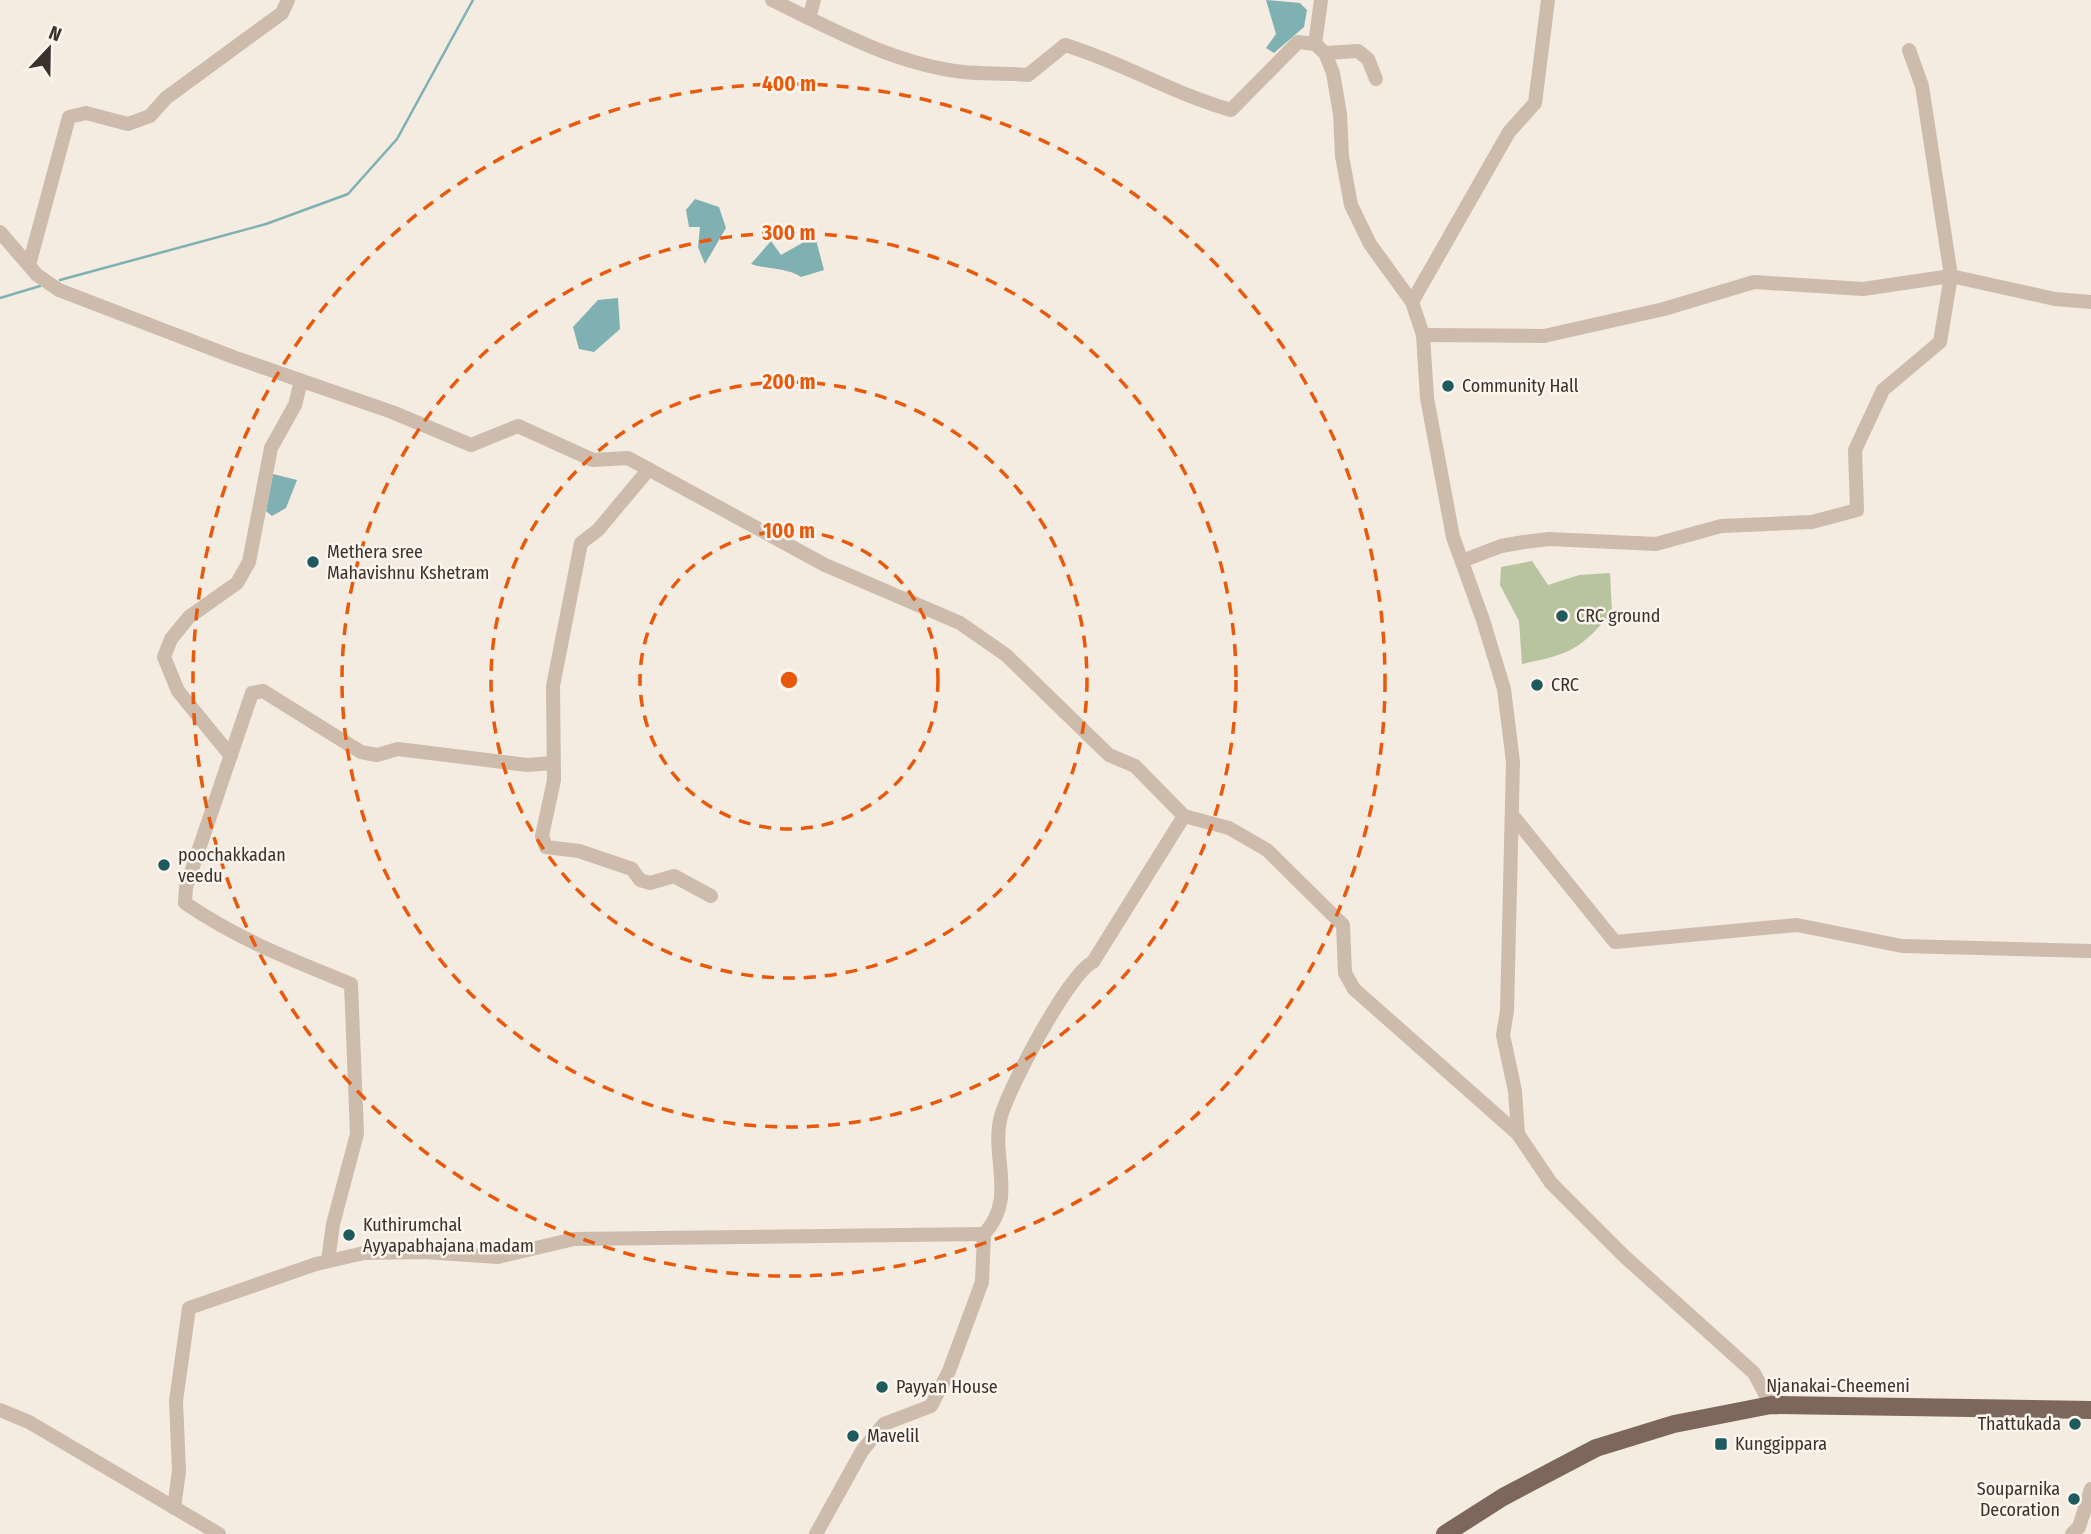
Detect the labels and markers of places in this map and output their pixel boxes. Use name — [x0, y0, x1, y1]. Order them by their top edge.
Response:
place label: Community Hall — [1462, 375, 1579, 397]
marker: Community Hall — [1440, 378, 1456, 394]
place label: Methera sree Mahavishnu Kshetram — [327, 541, 489, 584]
marker: Methera sree Mahavishnu Kshetram — [305, 554, 321, 570]
place label: CRC ground — [1576, 605, 1660, 627]
marker: CRC ground — [1554, 608, 1570, 624]
centre of rings — [777, 668, 801, 692]
place label: CRC — [1551, 674, 1579, 696]
marker: CRC — [1529, 677, 1545, 693]
place label: poochakkadan veedu — [178, 844, 286, 887]
marker: poochakkadan veedu — [156, 857, 172, 873]
place label: Kuthirumchal Ayyapabhajana madam — [363, 1214, 534, 1257]
marker: Kuthirumchal Ayyapabhajana madam — [341, 1227, 357, 1243]
place label: Payyan House — [896, 1376, 998, 1398]
marker: Payyan House — [874, 1379, 890, 1395]
place label: Thattukada — [1978, 1413, 2061, 1435]
marker: Thattukada — [2067, 1416, 2083, 1432]
place label: Mavelil — [867, 1425, 919, 1447]
marker: Mavelil — [845, 1428, 861, 1444]
place label: Kunggippara — [1735, 1433, 1827, 1455]
marker: Kunggippara — [1713, 1436, 1729, 1452]
place label: Souparnika Decoration — [1977, 1478, 2060, 1521]
marker: Souparnika Decoration — [2066, 1491, 2082, 1507]

